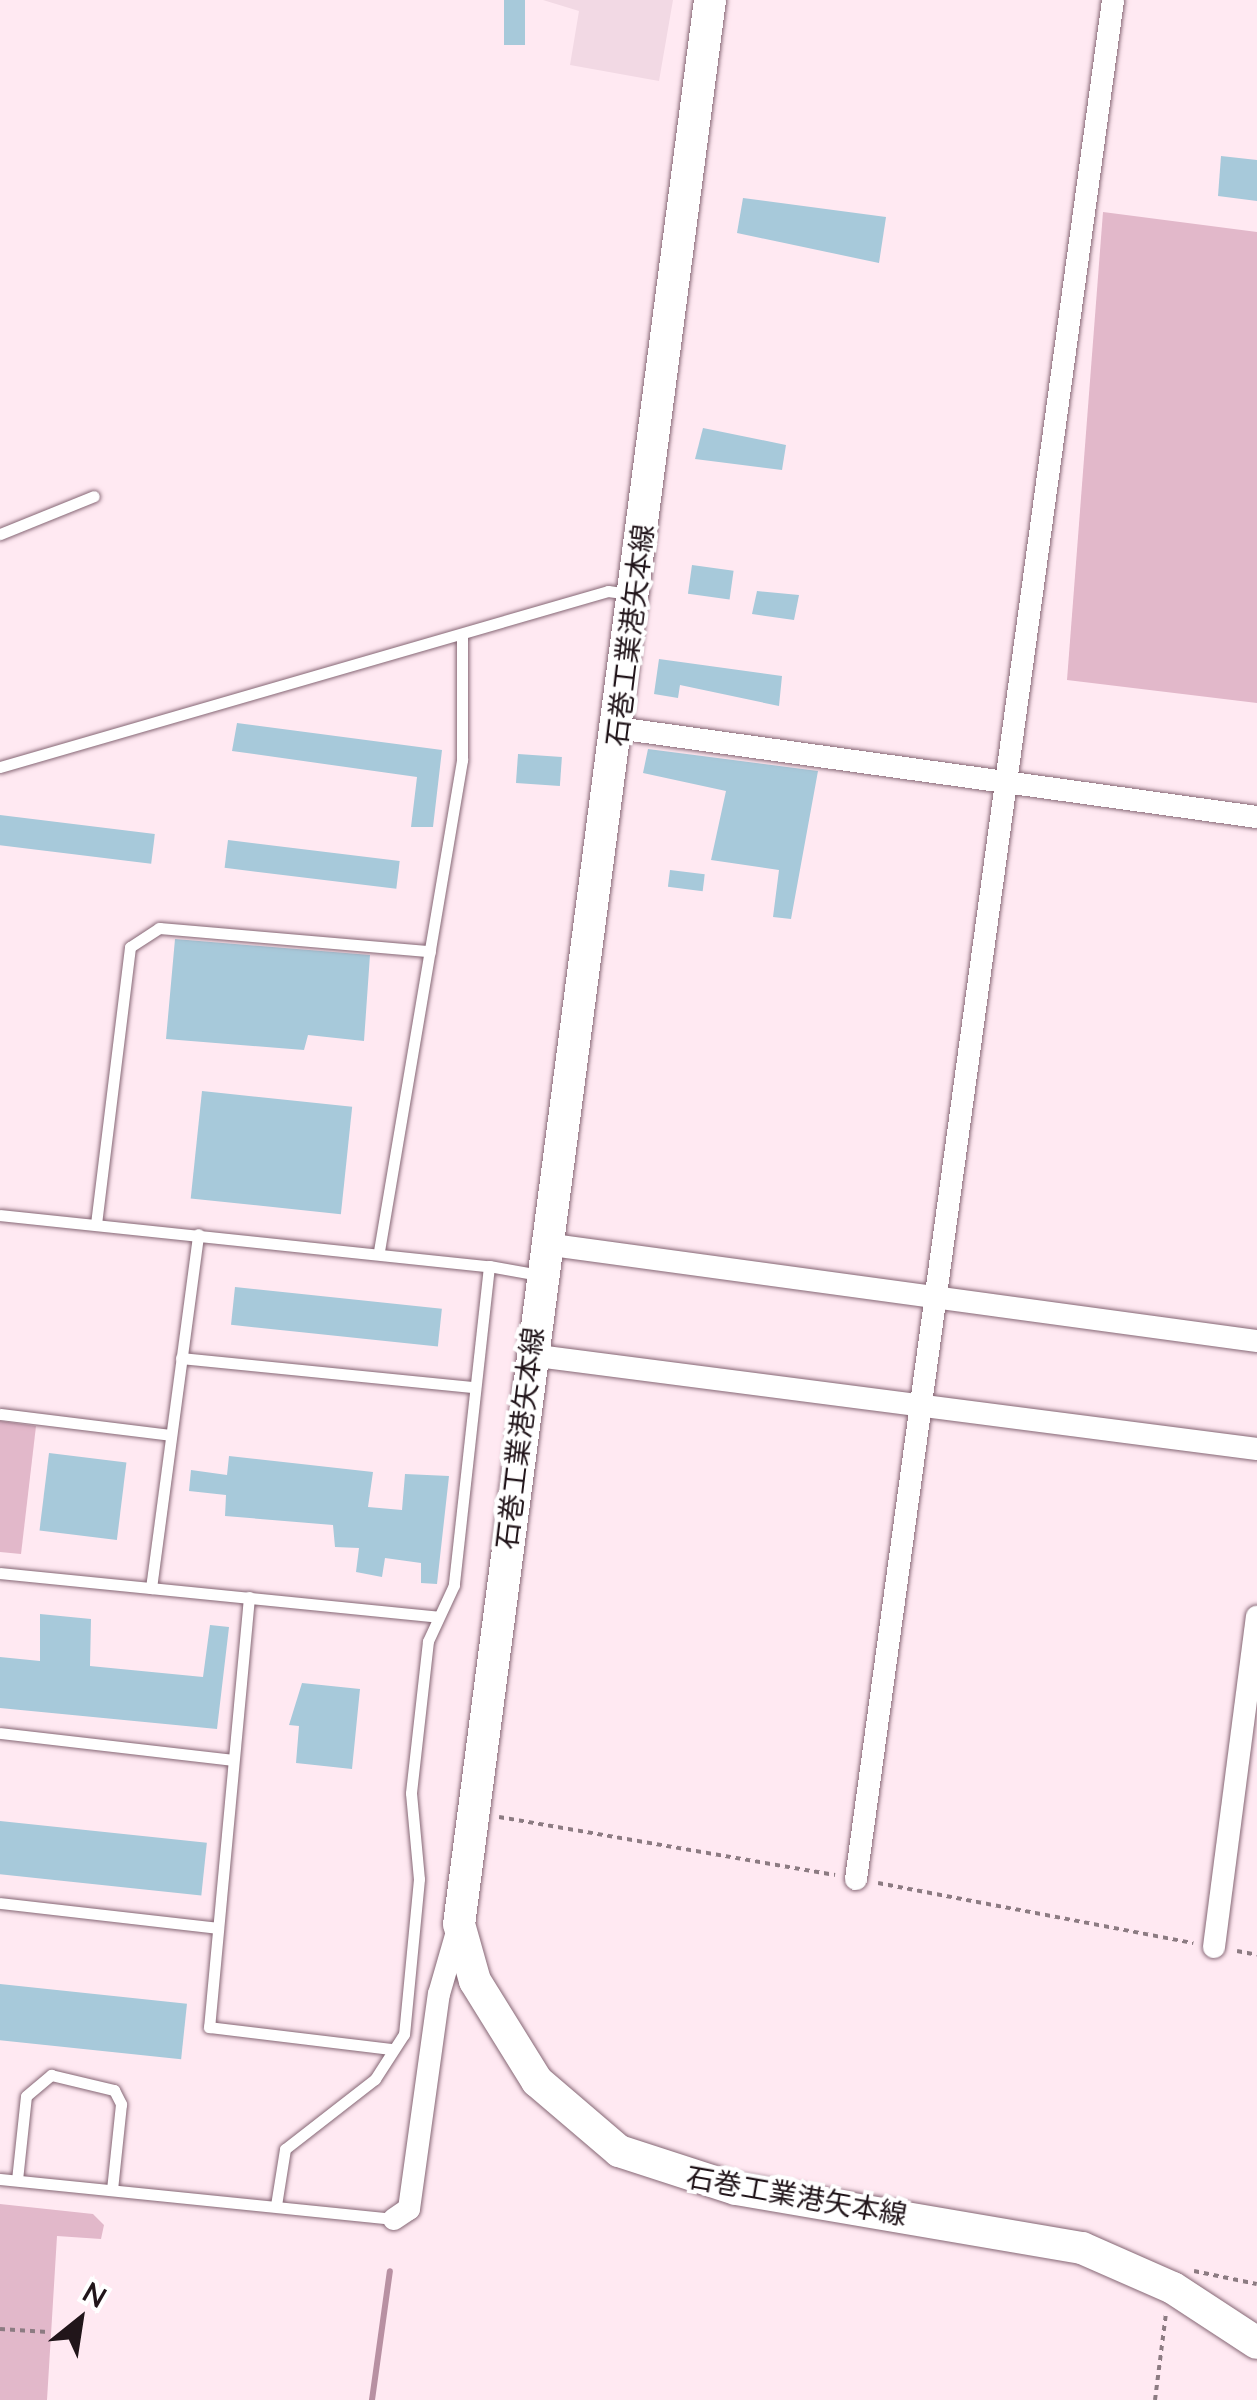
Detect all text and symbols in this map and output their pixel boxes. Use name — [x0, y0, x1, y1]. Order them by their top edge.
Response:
street label: 石巻工業港矢本線 — [599, 522, 659, 748]
street label: 石巻工業港矢本線 — [489, 1325, 549, 1551]
street label: 石巻工業港矢本線 — [684, 2159, 910, 2231]
north arrow — [30, 2270, 130, 2370]
text: N — [77, 2274, 113, 2314]

